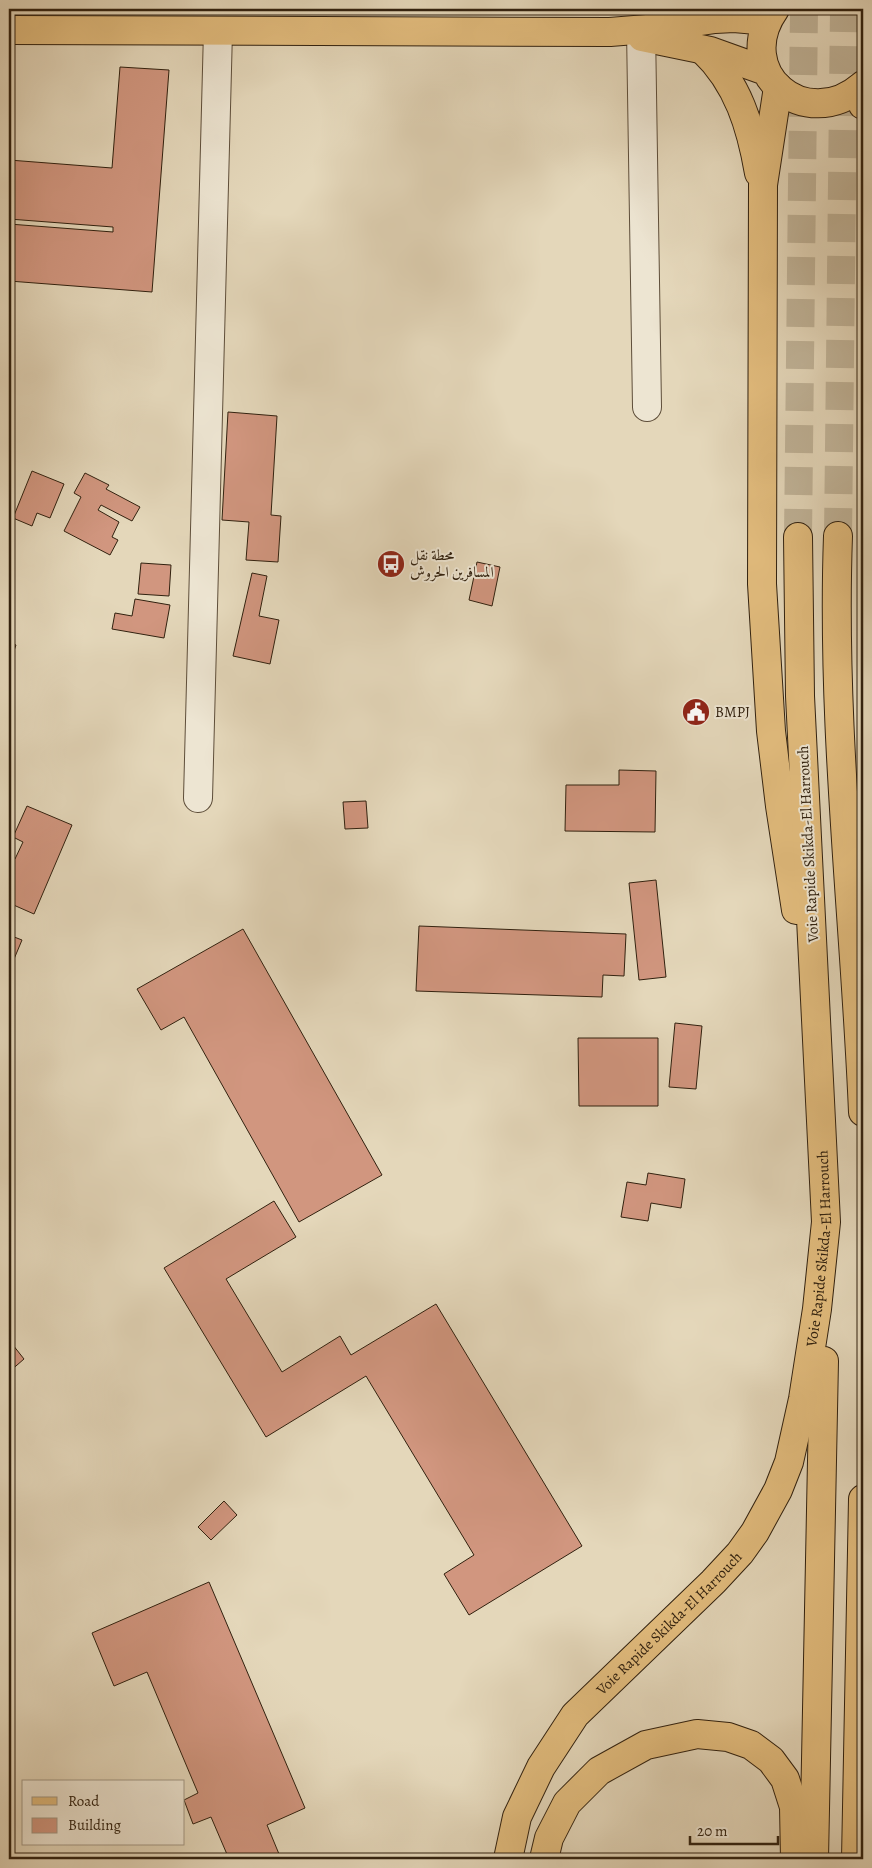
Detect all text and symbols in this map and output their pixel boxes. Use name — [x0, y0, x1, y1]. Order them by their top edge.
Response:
place label: محطة نقل المسافرين الحروش — [410, 545, 494, 582]
bus stop icon: محطة نقل المسافرين الحروش — [376, 549, 406, 579]
public building icon: BMPJ — [681, 697, 711, 727]
place label: BMPJ — [715, 702, 750, 722]
street label: Voie Rapide Skikda-El Harrouch — [793, 745, 823, 944]
street label: Voie Rapide Skikda-El Harrouch — [801, 1150, 836, 1349]
street label: Voie Rapide Skikda-El Harrouch — [591, 1547, 746, 1700]
legend — [22, 1780, 185, 1846]
text: Road — [68, 1791, 100, 1811]
scale bar — [690, 1813, 777, 1845]
text: Building — [68, 1815, 121, 1835]
text: 20 m — [697, 1821, 728, 1841]

